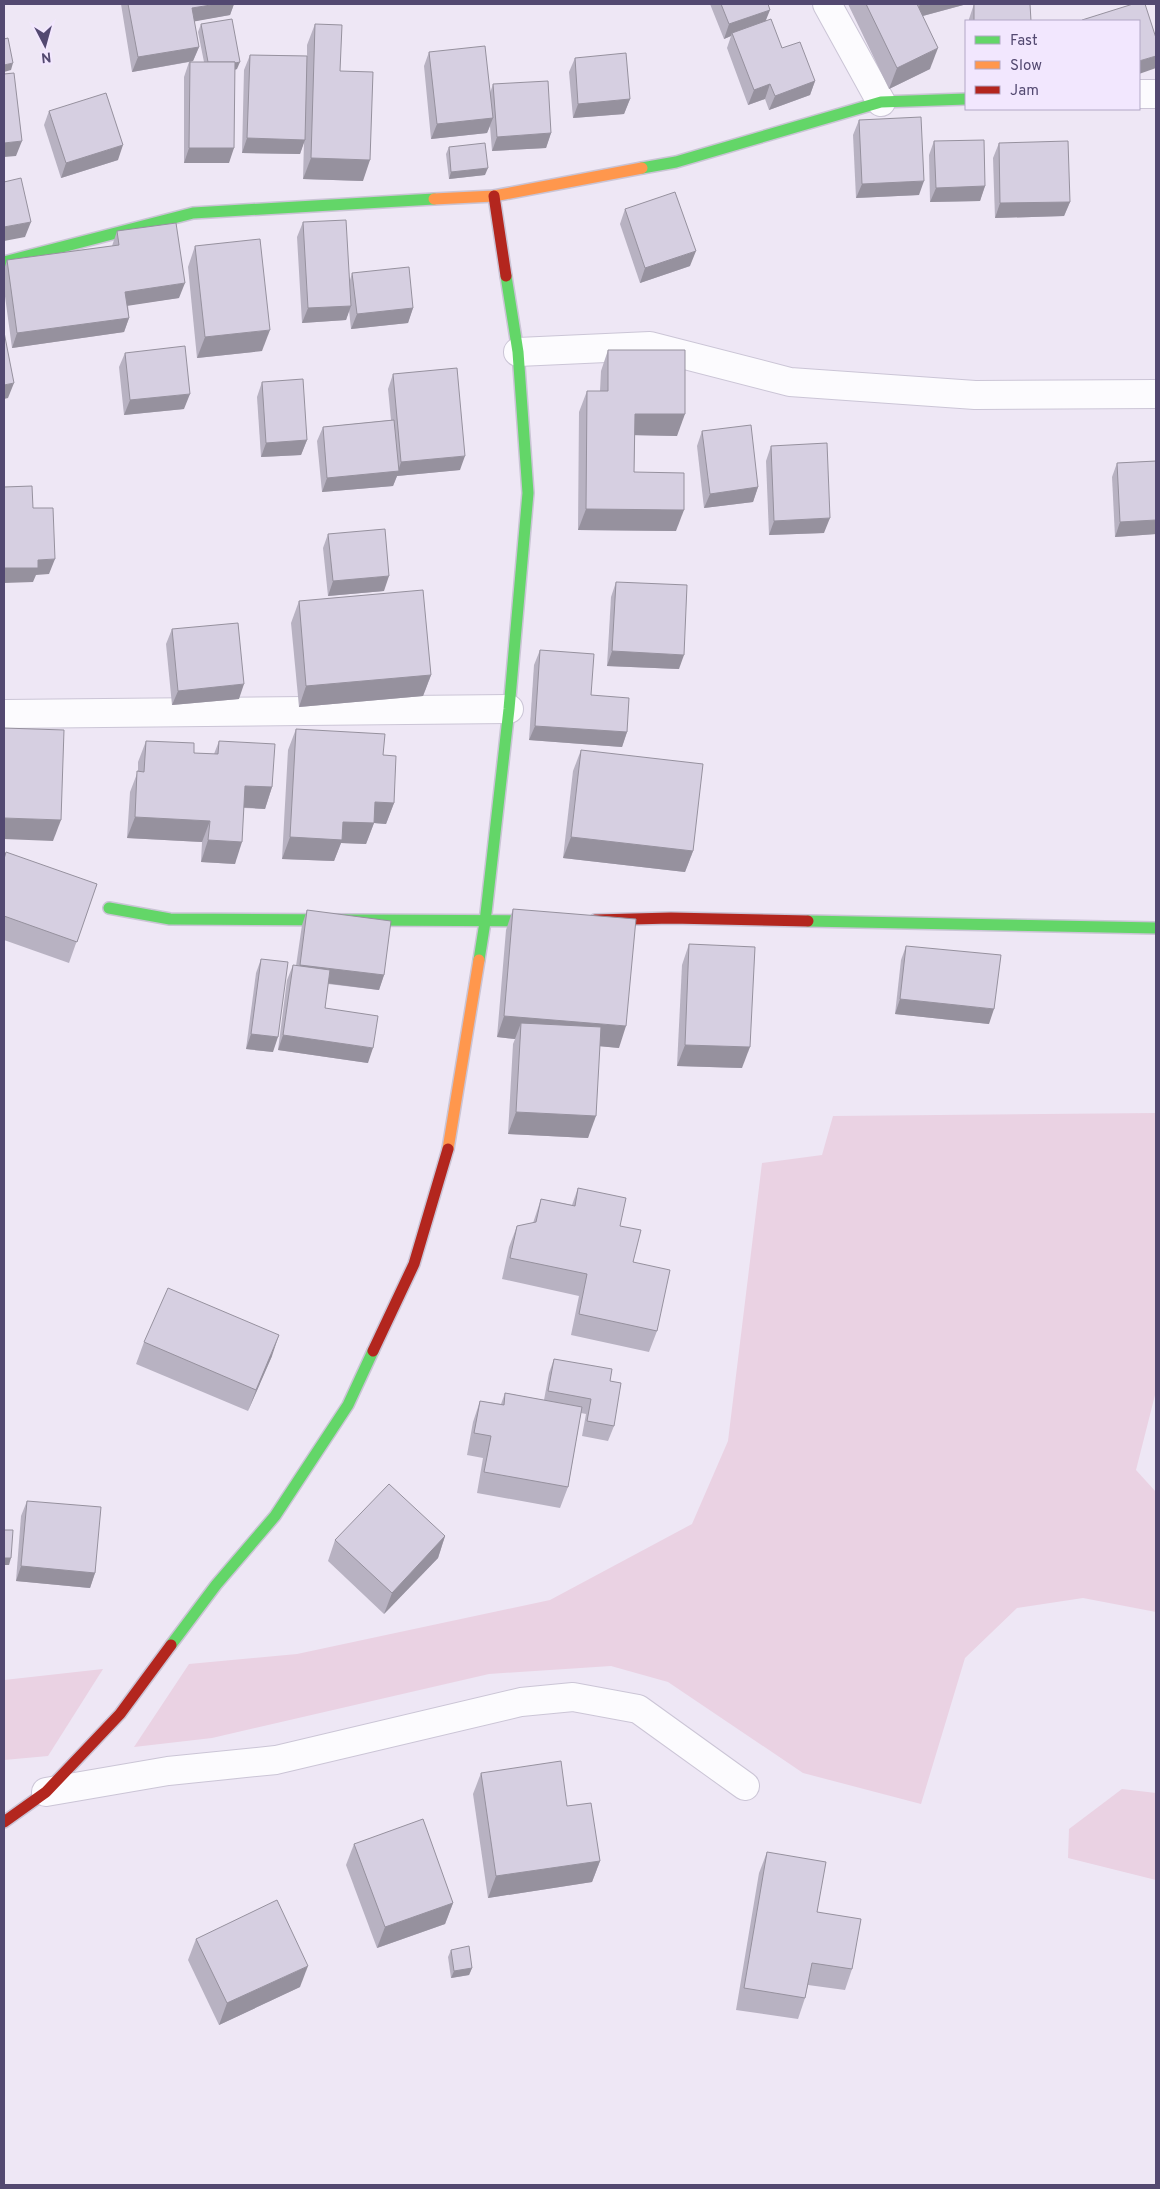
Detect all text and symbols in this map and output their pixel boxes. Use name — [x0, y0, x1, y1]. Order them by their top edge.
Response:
north arrow — [20, 20, 70, 70]
legend — [965, 20, 1140, 110]
text: Fast — [1010, 32, 1038, 51]
text: N — [40, 47, 52, 65]
text: Slow — [1010, 57, 1042, 76]
text: Jam — [1010, 82, 1039, 101]

